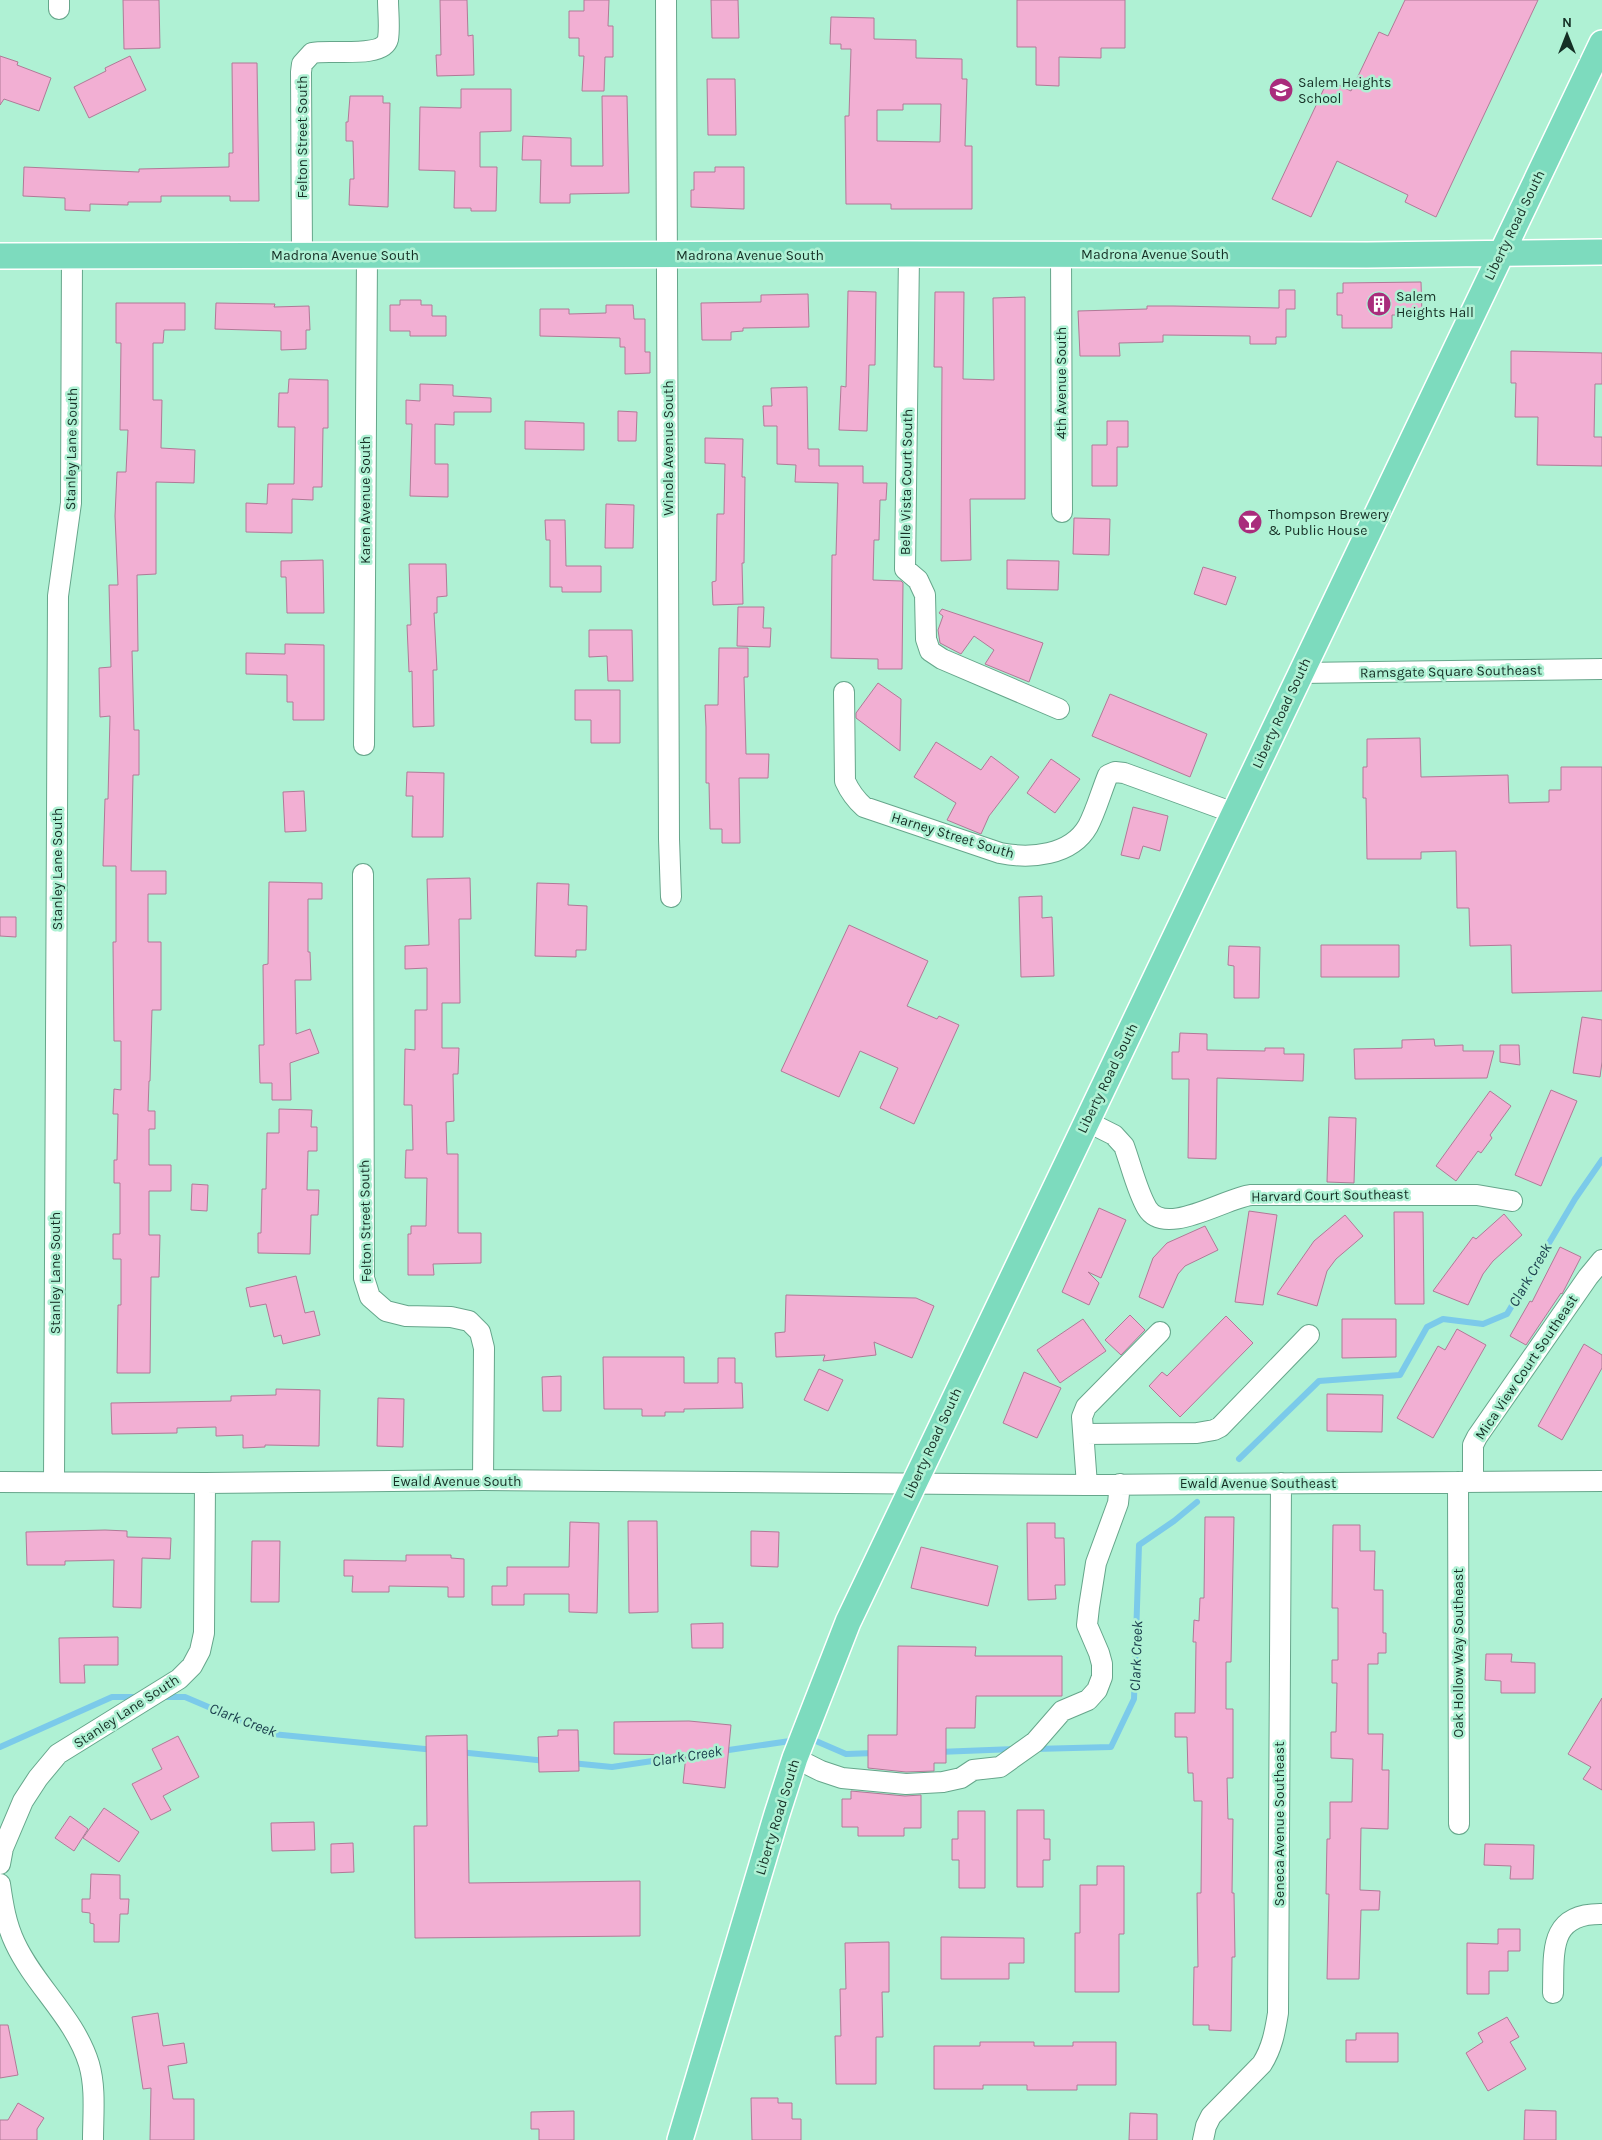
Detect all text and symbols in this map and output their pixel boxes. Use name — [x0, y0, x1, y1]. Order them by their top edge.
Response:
north arrow — [1542, 10, 1592, 60]
text: N — [1562, 14, 1572, 31]
place label: Salem Heights School — [1298, 74, 1391, 107]
street label: Felton Street South — [294, 76, 311, 198]
school or university icon: Salem Heights School — [1268, 77, 1294, 103]
street label: Liberty Road South — [1480, 167, 1548, 283]
street label: Madrona Avenue South — [1081, 246, 1229, 263]
street label: Madrona Avenue South — [271, 247, 419, 264]
street label: Madrona Avenue South — [676, 247, 824, 264]
place label: Salem Heights Hall — [1396, 288, 1474, 321]
building icon: Salem Heights Hall — [1366, 291, 1392, 317]
street label: 4th Avenue South — [1053, 327, 1070, 439]
street label: Winola Avenue South — [660, 380, 677, 516]
street label: Stanley Lane South — [62, 388, 81, 510]
street label: Belle Vista Court South — [897, 409, 916, 555]
street label: Karen Avenue South — [357, 436, 374, 564]
place label: Thompson Brewery & Public House — [1268, 506, 1390, 539]
bar icon: Thompson Brewery & Public House — [1237, 509, 1263, 535]
street label: Liberty Road South — [1248, 655, 1315, 771]
street label: Ramsgate Square Southeast — [1360, 661, 1542, 682]
street label: Stanley Lane South — [49, 808, 66, 930]
street label: Harney Street South — [889, 809, 1016, 862]
street label: Liberty Road South — [1073, 1020, 1141, 1136]
street label: Felton Street South — [356, 1159, 375, 1283]
street label: Harvard Court Southeast — [1251, 1186, 1409, 1205]
street label: Stanley Lane South — [47, 1212, 64, 1334]
water label: Clark Creek — [1505, 1240, 1556, 1310]
street label: Mica View Court Southeast — [1472, 1292, 1581, 1443]
street label: Liberty Road South — [899, 1385, 966, 1501]
street label: Ewald Avenue South — [393, 1473, 521, 1490]
street label: Ewald Avenue Southeast — [1180, 1475, 1336, 1492]
street label: Oak Hollow Way Southeast — [1450, 1568, 1467, 1738]
water label: Clark Creek — [1126, 1620, 1146, 1692]
street label: Stanley Lane South — [70, 1671, 182, 1752]
water label: Clark Creek — [207, 1699, 280, 1741]
water label: Clark Creek — [651, 1742, 724, 1770]
street label: Seneca Avenue Southeast — [1271, 1742, 1288, 1906]
street label: Liberty Road South — [752, 1757, 803, 1877]

